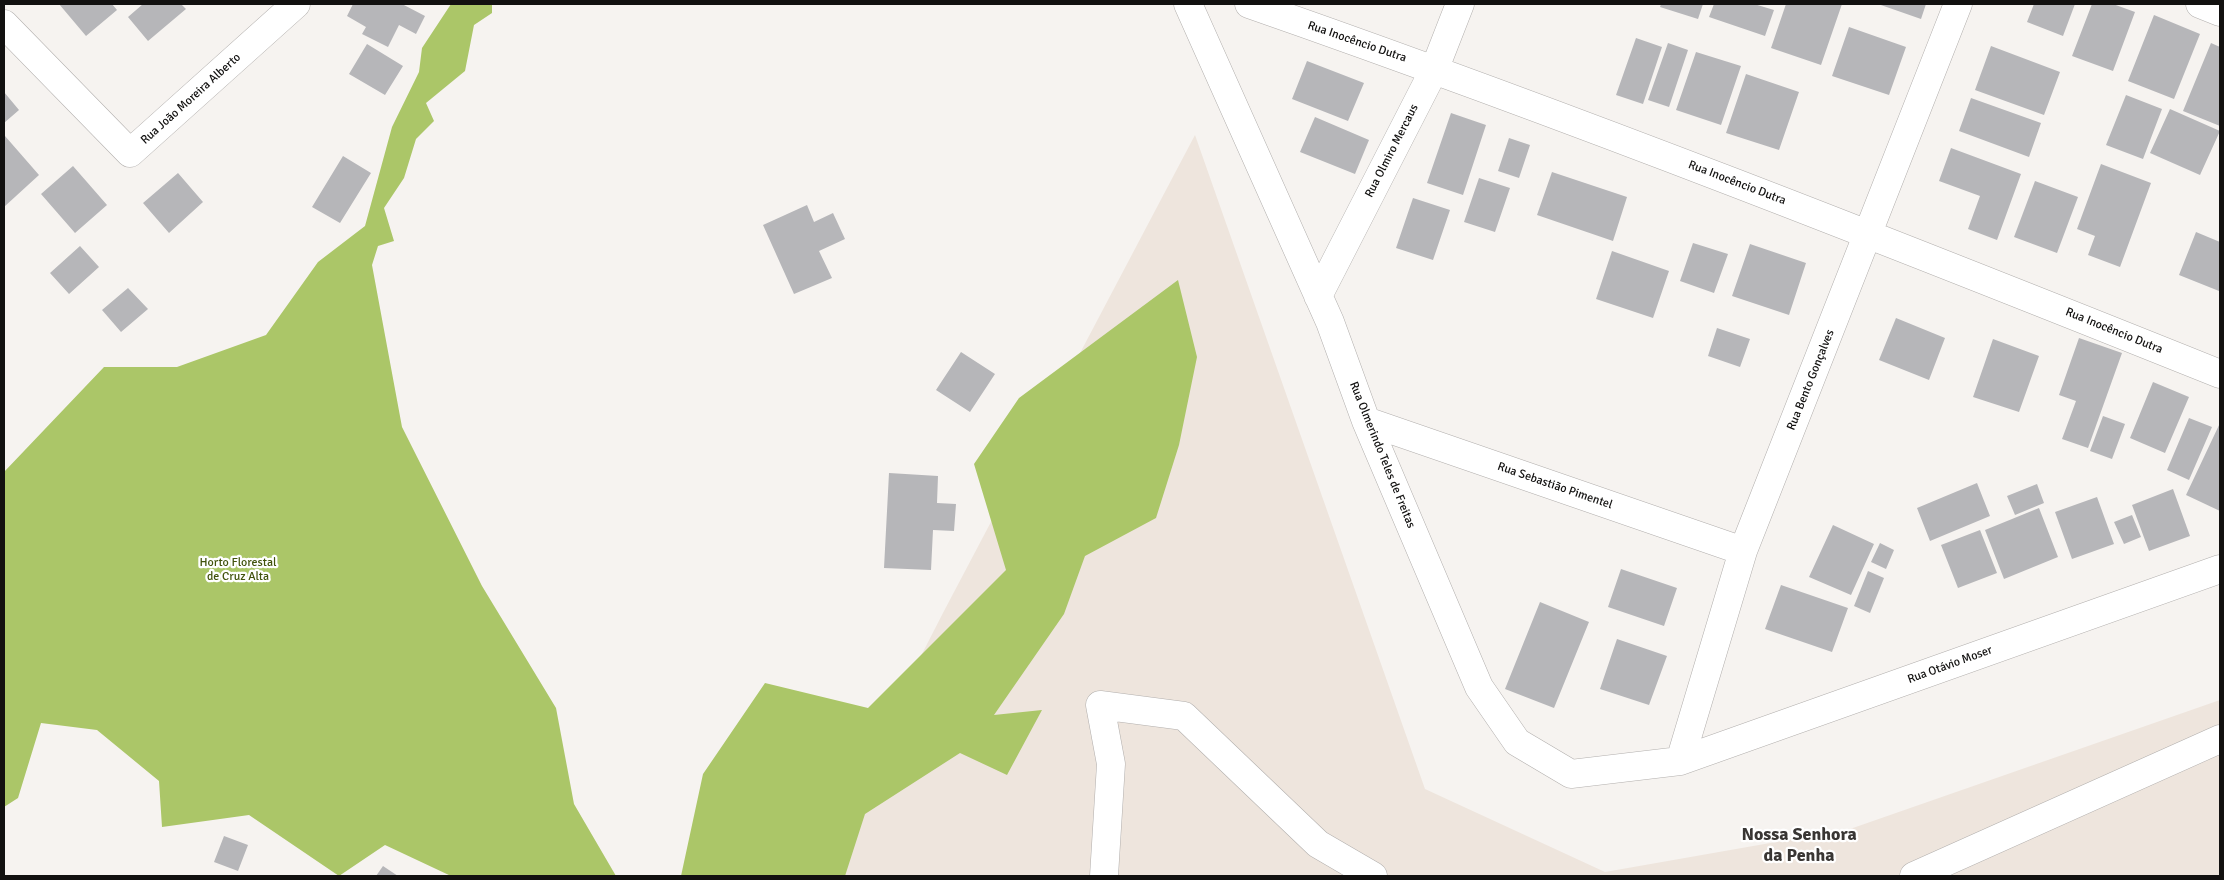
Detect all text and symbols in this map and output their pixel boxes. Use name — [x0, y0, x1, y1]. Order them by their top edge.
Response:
street label: Rua Inocêncio Dutra — [1306, 18, 1408, 66]
street label: Rua João Moreira Alberto — [138, 50, 244, 148]
street label: Rua Olmiro Mercaus — [1362, 102, 1422, 200]
street label: Rua Inocêncio Dutra — [1686, 158, 1788, 208]
street label: Rua Inocêncio Dutra — [2063, 305, 2165, 357]
street label: Rua Bento Gonçalves — [1784, 328, 1838, 432]
street label: Rua Olmerindo Teles de Freitas — [1346, 380, 1418, 530]
street label: Rua Sebastião Pimentel — [1496, 460, 1614, 512]
park label: Horto Florestal de Cruz Alta — [199, 556, 277, 584]
street label: Rua Otávio Moser — [1906, 643, 1994, 687]
district label: Nossa Senhora da Penha — [1741, 824, 1857, 866]

